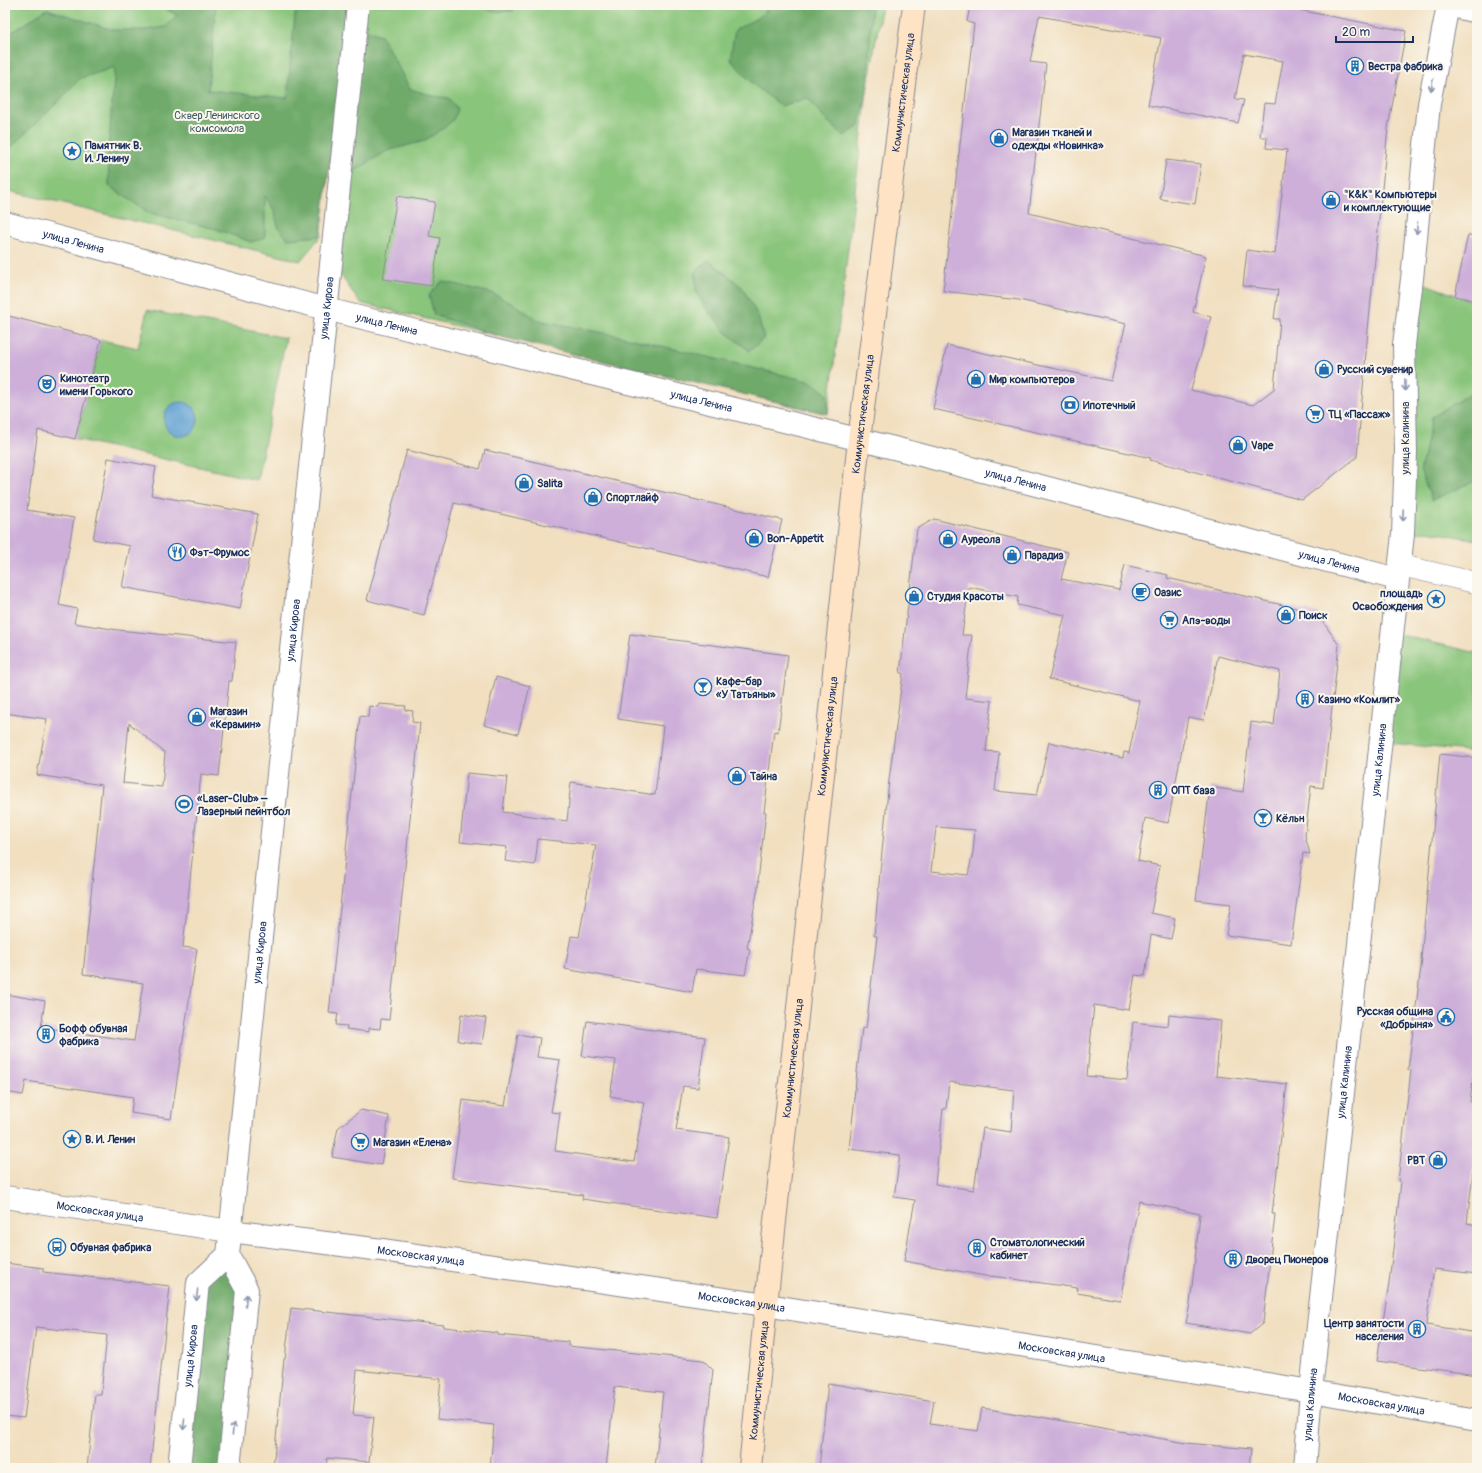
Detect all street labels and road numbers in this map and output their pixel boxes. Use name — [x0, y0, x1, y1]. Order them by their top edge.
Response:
street label: Коммунистическая улица — [889, 32, 917, 153]
street label: улица Ленина — [41, 227, 106, 256]
street label: улица Кирова — [317, 276, 336, 341]
street label: улица Ленина — [354, 310, 419, 338]
street label: Коммунистическая улица — [849, 354, 876, 474]
street label: улица Ленина — [669, 387, 734, 415]
street label: улица Калинина — [1399, 402, 1412, 475]
street label: улица Ленина — [983, 465, 1048, 494]
street label: улица Ленина — [1296, 547, 1361, 576]
street label: улица Кирова — [283, 598, 303, 663]
street label: Коммунистическая улица — [814, 676, 840, 796]
street label: улица Калинина — [1368, 723, 1389, 798]
street label: улица Кирова — [250, 920, 269, 985]
street label: Коммунистическая улица — [780, 998, 805, 1119]
street label: улица Калинина — [1334, 1045, 1355, 1120]
street label: Московская улица — [56, 1198, 144, 1224]
street label: Московская улица — [377, 1243, 465, 1268]
street label: Московская улица — [697, 1289, 786, 1314]
street label: Коммунистическая улица — [746, 1320, 771, 1441]
street label: улица Кирова — [181, 1324, 200, 1388]
street label: Московская улица — [1017, 1338, 1106, 1365]
street label: улица Калинина — [1301, 1367, 1320, 1442]
street label: Московская улица — [1337, 1389, 1426, 1417]

